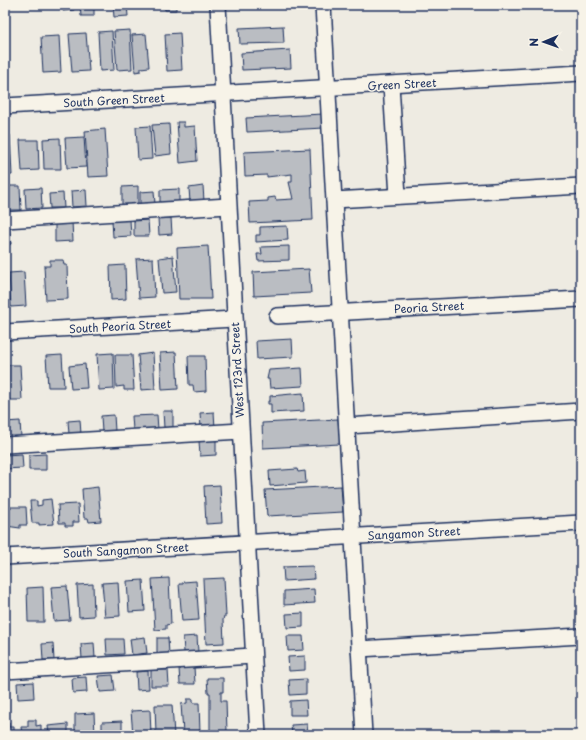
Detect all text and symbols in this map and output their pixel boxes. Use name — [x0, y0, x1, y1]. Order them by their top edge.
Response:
north arrow — [524, 22, 564, 62]
text: N — [525, 37, 542, 47]
street label: Green Street — [367, 74, 437, 94]
street label: South Green Street — [63, 89, 166, 111]
street label: Peoria Street — [393, 297, 465, 317]
street label: South Peoria Street — [69, 315, 172, 337]
street label: West 123rd Street — [226, 321, 248, 418]
street label: Sangamon Street — [367, 522, 461, 544]
street label: South Sangamon Street — [63, 538, 190, 562]

